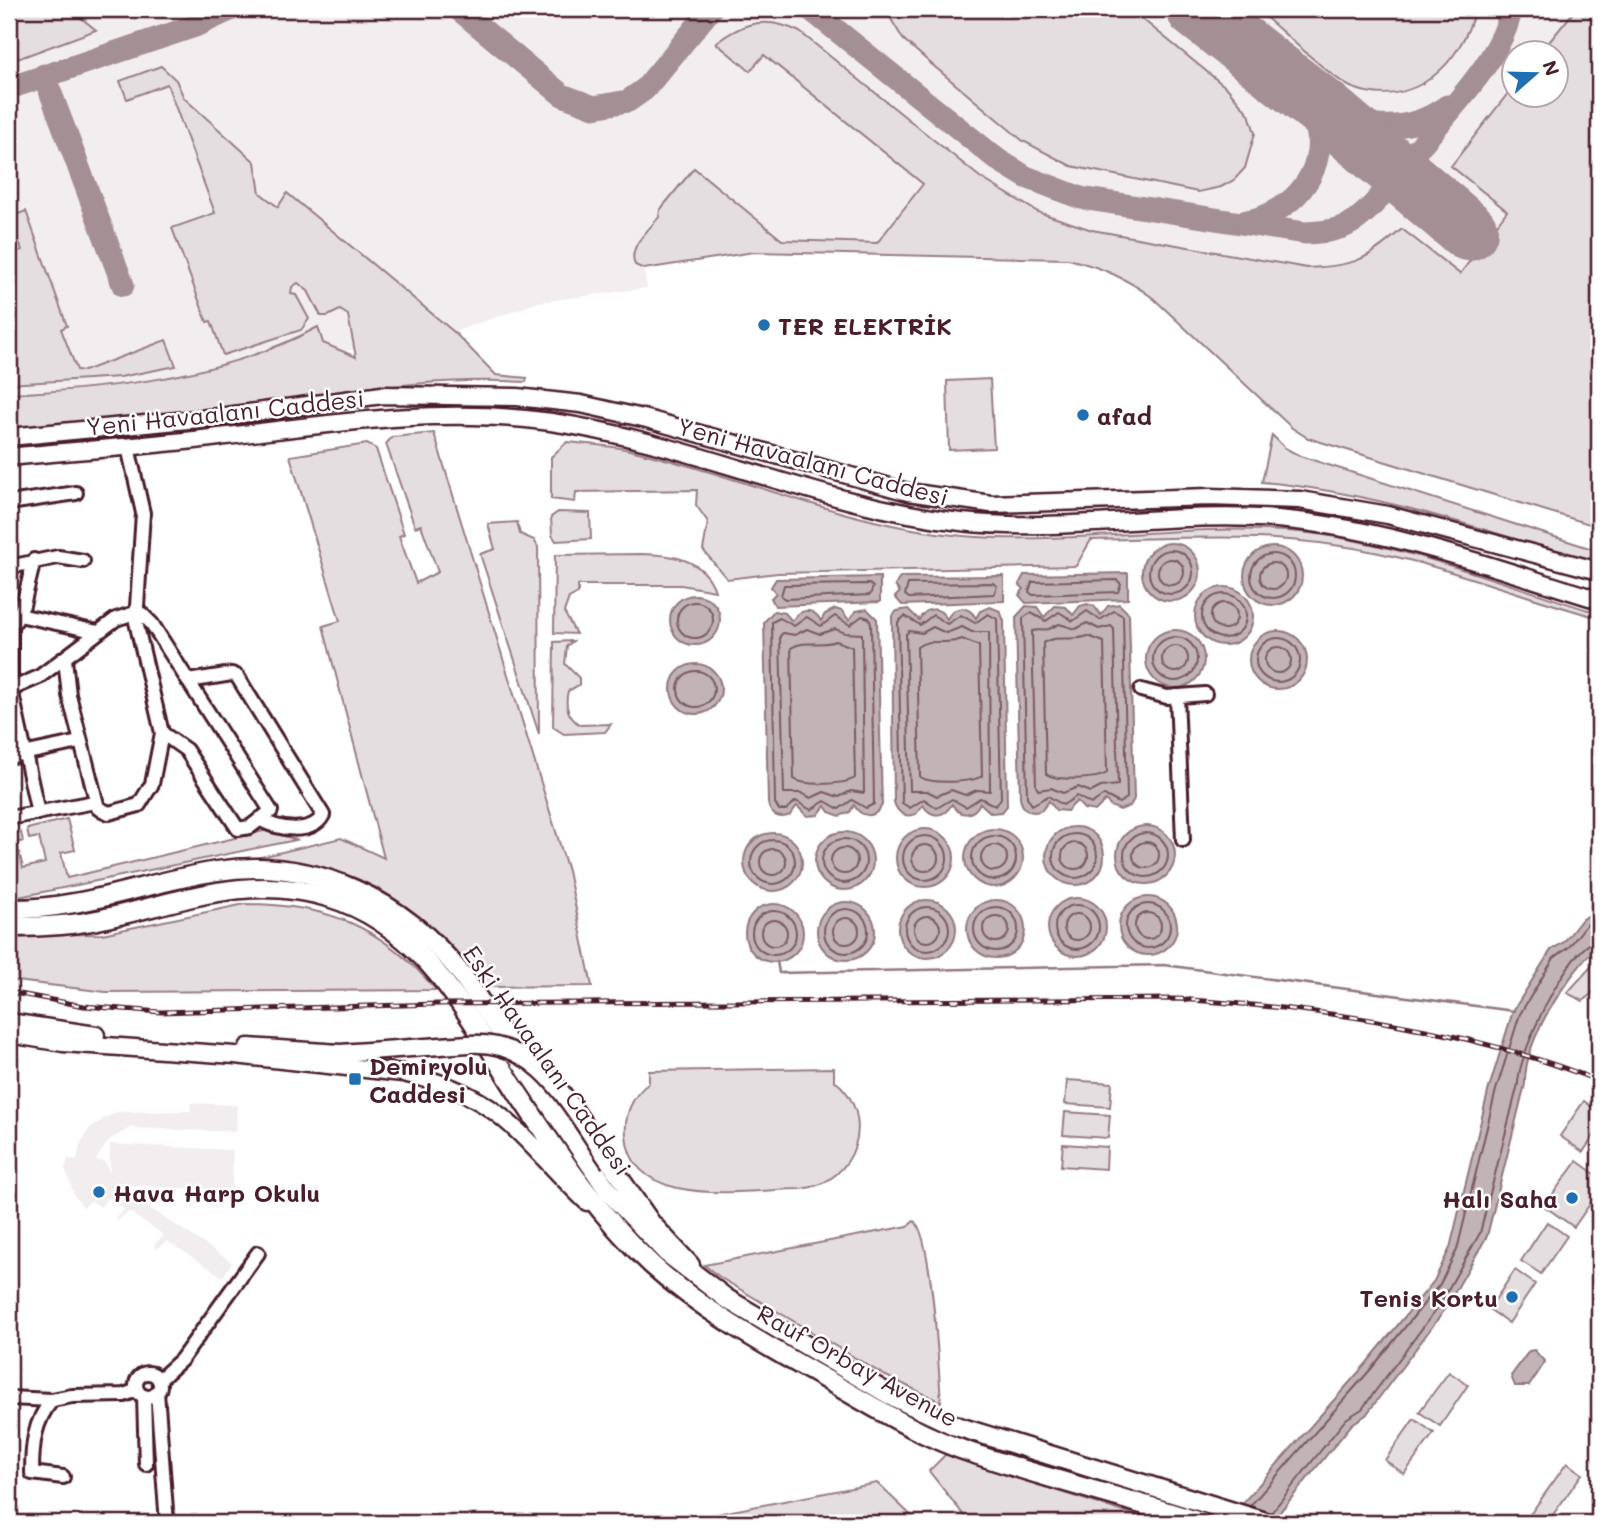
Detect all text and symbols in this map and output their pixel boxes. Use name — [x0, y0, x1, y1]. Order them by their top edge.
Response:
north arrow — [1500, 38, 1570, 108]
text: N — [1537, 57, 1566, 79]
place label: TER ELEKTRİK — [778, 310, 952, 341]
marker: TER ELEKTRİK — [756, 317, 772, 333]
street label: Yeni Havaalanı Caddesi — [84, 382, 366, 442]
place label: afad — [1097, 400, 1152, 431]
marker: afad — [1075, 407, 1091, 423]
street label: Yeni Havaalanı Caddesi — [674, 410, 952, 512]
street label: Eski Havaalanı Caddesi — [457, 939, 639, 1181]
place label: Demiryolu Caddesi — [369, 1050, 488, 1109]
marker: Demiryolu Caddesi — [347, 1071, 363, 1087]
place label: Hava Harp Okulu — [113, 1177, 320, 1208]
place label: Halı Saha — [1442, 1183, 1558, 1214]
marker: Hava Harp Okulu — [91, 1184, 107, 1200]
marker: Halı Saha — [1564, 1190, 1580, 1206]
place label: Tenis Kortu — [1360, 1282, 1498, 1313]
marker: Tenis Kortu — [1504, 1289, 1520, 1305]
street label: Rauf Orbay Avenue — [752, 1297, 964, 1433]

